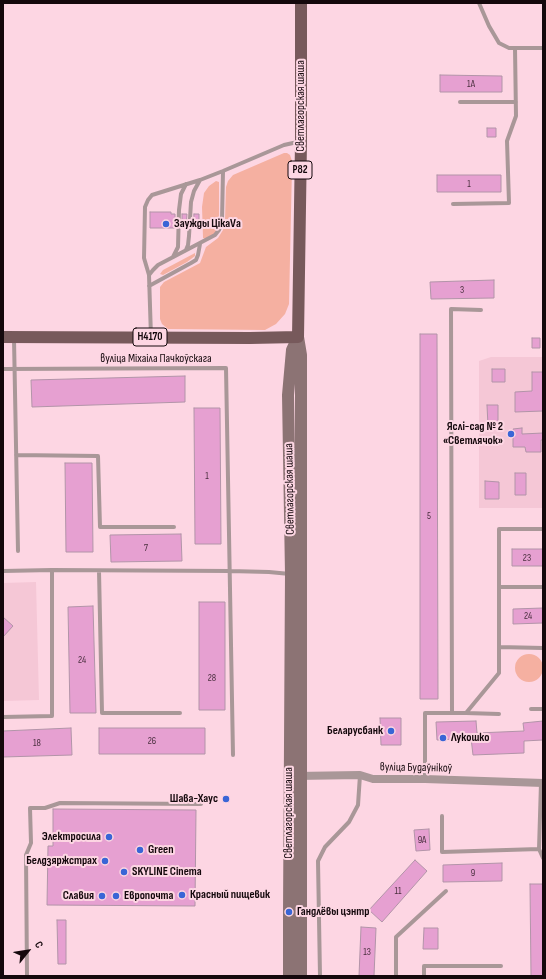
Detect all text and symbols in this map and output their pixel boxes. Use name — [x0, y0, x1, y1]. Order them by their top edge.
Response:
street label: Светлагорская шаша — [294, 60, 308, 152]
house number: 1А — [467, 78, 475, 90]
road number: Р82 — [288, 161, 312, 179]
house number: 1 — [467, 178, 471, 190]
place label: Заужды ЦікаVа — [174, 217, 241, 231]
marker: Заужды ЦікаVа — [161, 219, 171, 229]
house number: 3 — [460, 284, 464, 296]
road number: Н4170 — [133, 328, 167, 346]
street label: вуліца Міхаіла Пачкоўскага — [100, 352, 212, 366]
place label: Яслі-сад № 2 «Светлячок» — [443, 420, 503, 448]
marker: Яслі-сад № 2 «Светлячок» — [506, 429, 516, 439]
street label: Светлагорская шаша — [282, 443, 298, 535]
house number: 1 — [205, 470, 209, 482]
house number: 5 — [427, 510, 431, 522]
house number: 7 — [144, 542, 148, 554]
house number: 23 — [523, 552, 531, 564]
house number: 24 — [524, 610, 532, 622]
house number: 24 — [78, 654, 86, 666]
house number: 28 — [208, 672, 216, 684]
place label: Беларусбанк — [327, 724, 383, 738]
marker: Беларусбанк — [386, 726, 396, 736]
place label: Лукошко — [451, 731, 489, 745]
marker: Лукошко — [438, 733, 448, 743]
house number: 26 — [148, 735, 156, 747]
house number: 18 — [33, 737, 41, 749]
street label: вуліца Будаўнікоў — [380, 760, 452, 776]
street label: Светлагорская шаша — [282, 767, 296, 859]
place label: Шава-Хаус — [170, 792, 218, 806]
marker: Шава-Хаус — [221, 794, 231, 804]
place label: Электросила — [42, 830, 101, 844]
marker: Электросила — [104, 832, 114, 842]
house number: 9А — [418, 834, 426, 846]
place label: Green — [148, 843, 173, 857]
marker: Green — [135, 845, 145, 855]
place label: Белдзяржстрах — [26, 854, 97, 868]
marker: Белдзяржстрах — [100, 856, 110, 866]
place label: SKYLINE Cinema — [132, 865, 202, 879]
marker: SKYLINE Cinema — [119, 867, 129, 877]
house number: 9 — [471, 867, 475, 879]
house number: 11 — [395, 885, 401, 897]
place label: Красный пищевик — [190, 888, 270, 902]
place label: Славия — [63, 889, 94, 903]
place label: Европочта — [124, 889, 173, 903]
marker: Красный пищевик — [177, 890, 187, 900]
marker: Славия — [97, 891, 107, 901]
marker: Европочта — [111, 891, 121, 901]
place label: Гандлёвы цэнтр — [297, 905, 369, 919]
marker: Гандлёвы цэнтр — [284, 907, 294, 917]
north arrow — [8, 931, 48, 971]
text: С — [32, 939, 46, 950]
house number: 13 — [363, 946, 371, 958]

